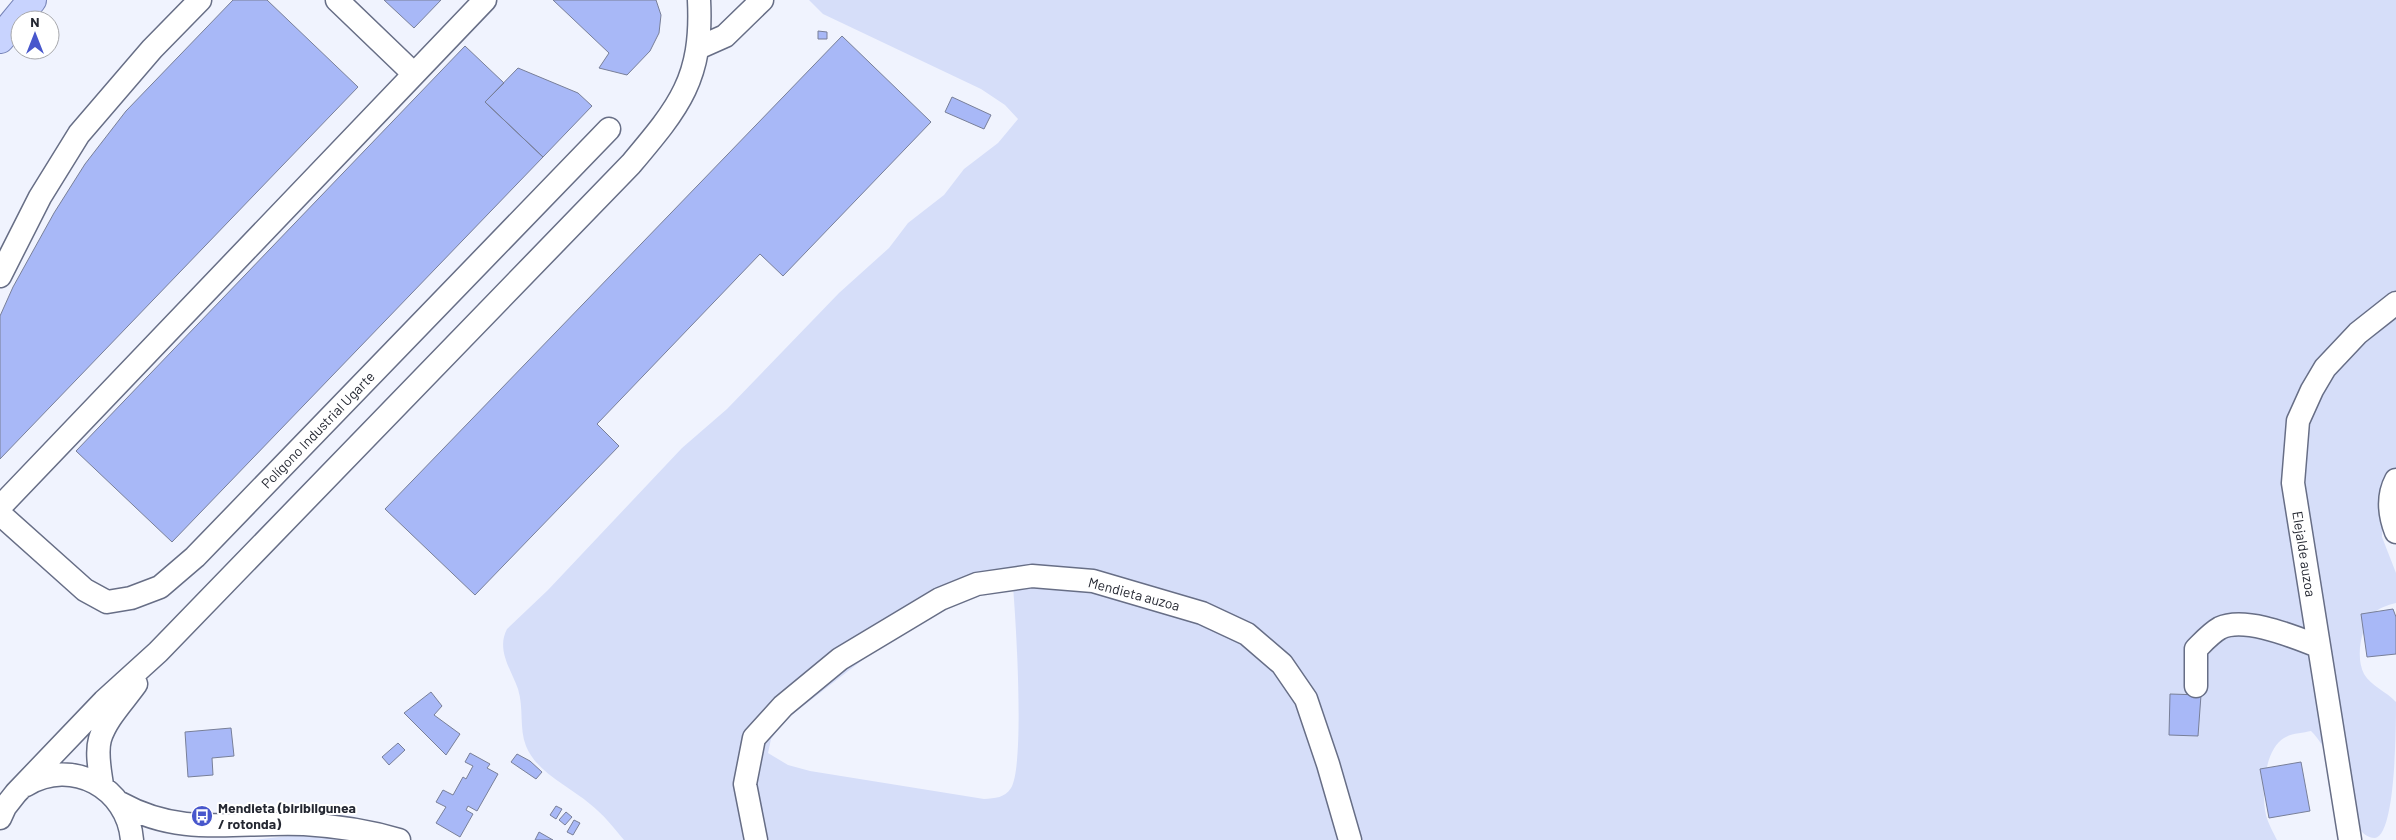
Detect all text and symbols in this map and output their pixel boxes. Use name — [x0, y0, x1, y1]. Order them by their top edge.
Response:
north arrow — [10, 10, 60, 60]
text: N — [30, 13, 40, 30]
street label: Polígono Industrial Ugarte — [257, 368, 378, 492]
street label: Elejalde auzoa — [2289, 510, 2320, 598]
street label: Mendieta auzoa — [1086, 573, 1182, 614]
place label: Mendieta (biribilgunea / rotonda) — [218, 799, 356, 832]
bus stop icon: Mendieta (biribilgunea / rotonda) — [190, 804, 214, 828]

